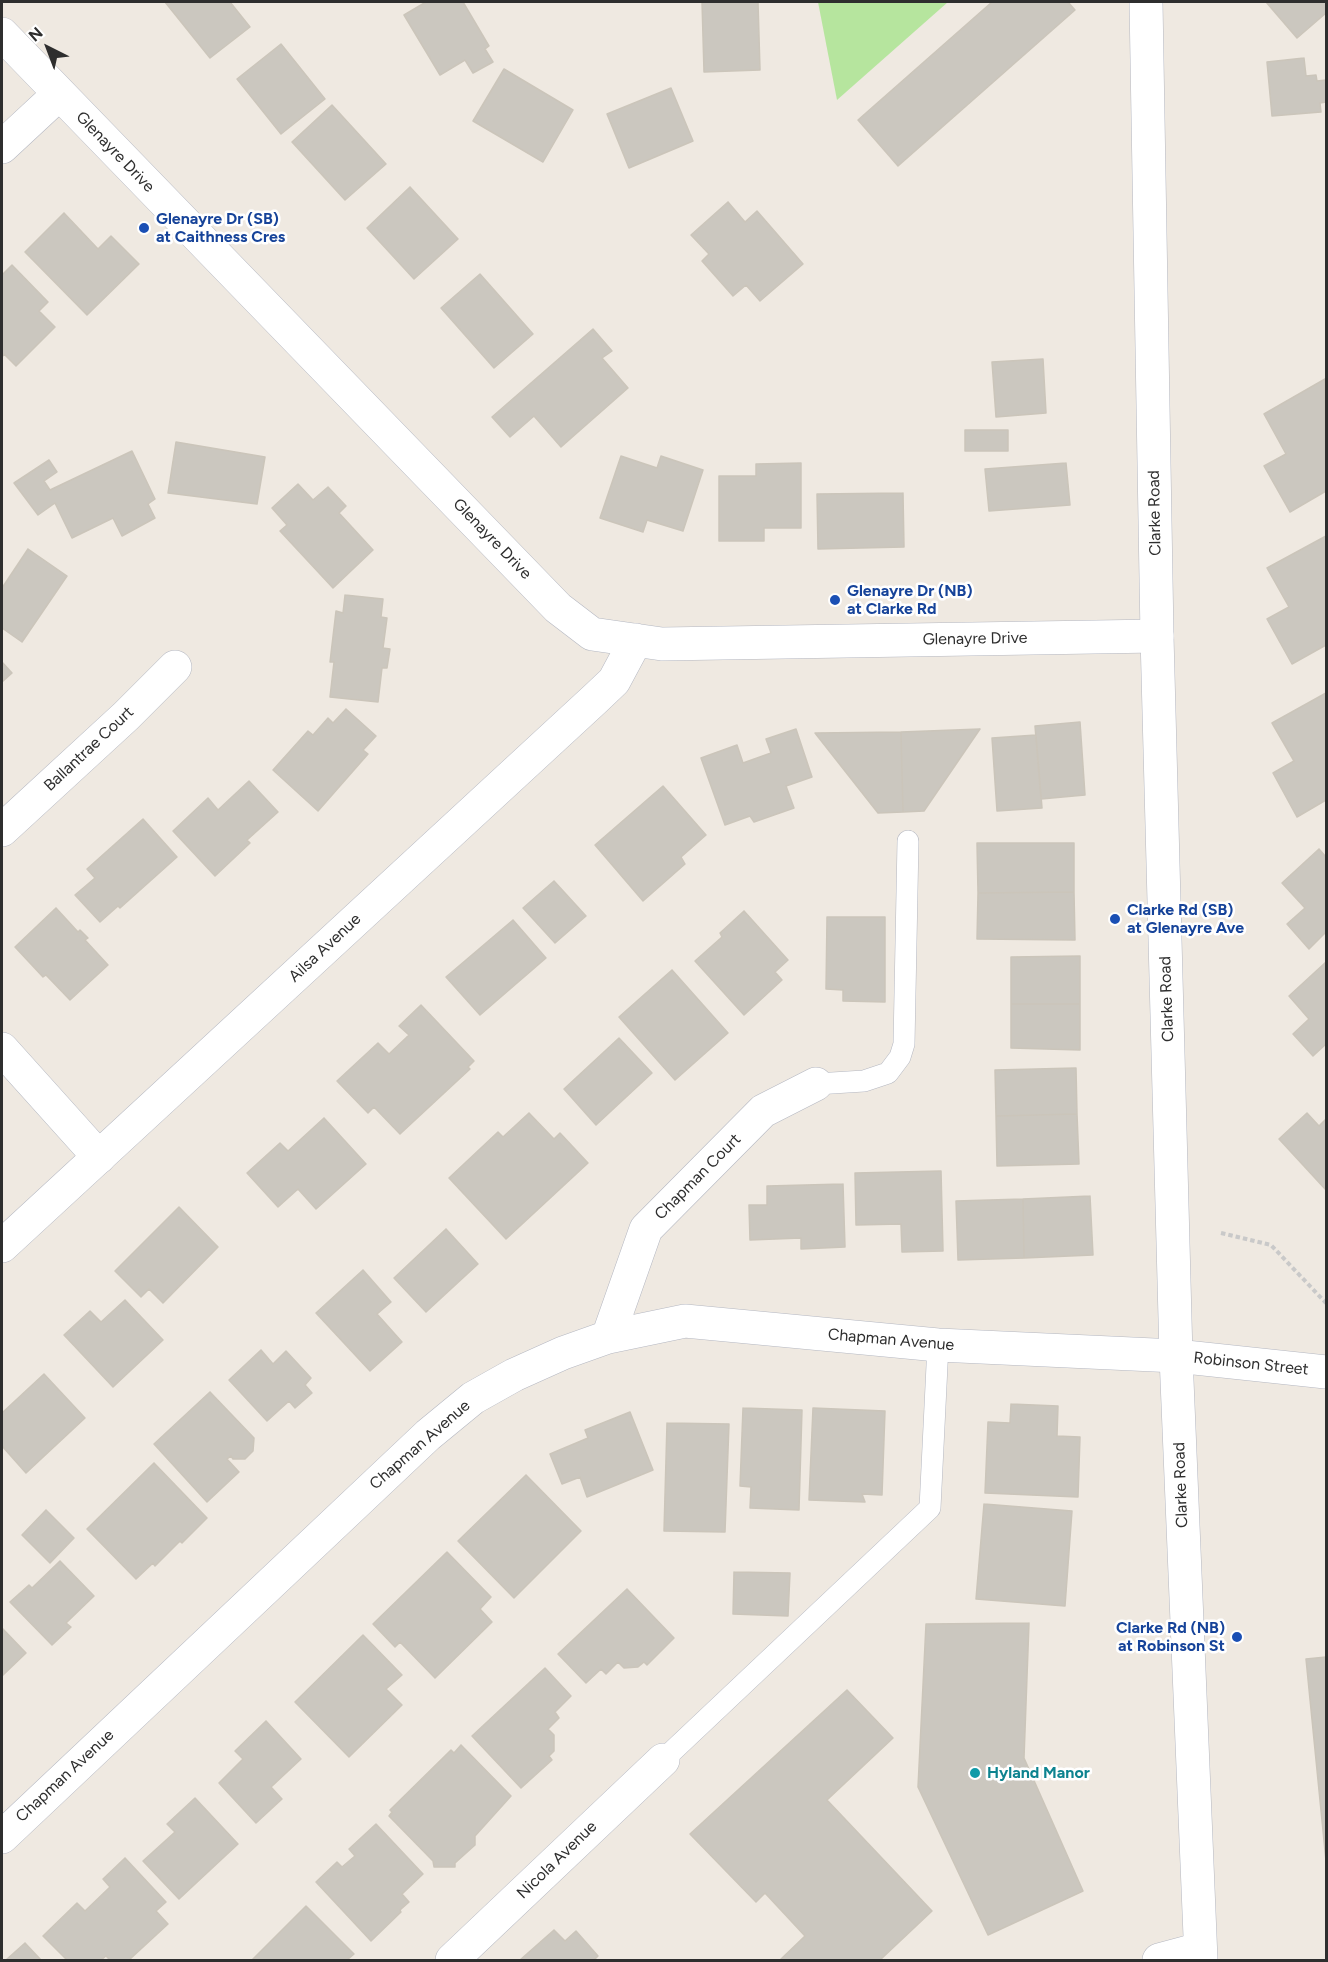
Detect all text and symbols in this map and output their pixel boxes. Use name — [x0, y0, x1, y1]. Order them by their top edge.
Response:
north arrow — [18, 18, 78, 78]
text: N — [25, 23, 47, 45]
street label: Glenayre Drive — [72, 108, 158, 196]
place label: Glenayre Dr (SB) at Caithness Cres — [156, 209, 285, 247]
marker: Glenayre Dr (SB) at Caithness Cres — [137, 221, 151, 235]
street label: Clarke Road — [1145, 470, 1165, 556]
street label: Glenayre Drive — [449, 495, 535, 583]
place label: Glenayre Dr (NB) at Clarke Rd — [847, 581, 972, 619]
marker: Glenayre Dr (NB) at Clarke Rd — [828, 593, 842, 607]
street label: Glenayre Drive — [922, 628, 1028, 650]
street label: Ballantrae Court — [40, 703, 138, 795]
place label: Clarke Rd (SB) at Glenayre Ave — [1127, 900, 1244, 938]
street label: Ailsa Avenue — [285, 910, 365, 986]
marker: Clarke Rd (SB) at Glenayre Ave — [1108, 912, 1122, 926]
street label: Clarke Road — [1156, 956, 1178, 1042]
street label: Chapman Court — [651, 1130, 745, 1224]
street label: Chapman Avenue — [827, 1325, 955, 1355]
street label: Robinson Street — [1192, 1348, 1310, 1380]
street label: Chapman Avenue — [366, 1396, 474, 1494]
street label: Clarke Road — [1170, 1442, 1192, 1528]
place label: Clarke Rd (NB) at Robinson St — [1116, 1618, 1225, 1656]
marker: Clarke Rd (NB) at Robinson St — [1230, 1630, 1244, 1644]
street label: Chapman Avenue — [12, 1726, 118, 1826]
place label: Hyland Manor — [987, 1763, 1090, 1783]
marker: Hyland Manor — [968, 1766, 982, 1780]
street label: Nicola Avenue — [513, 1817, 601, 1903]

